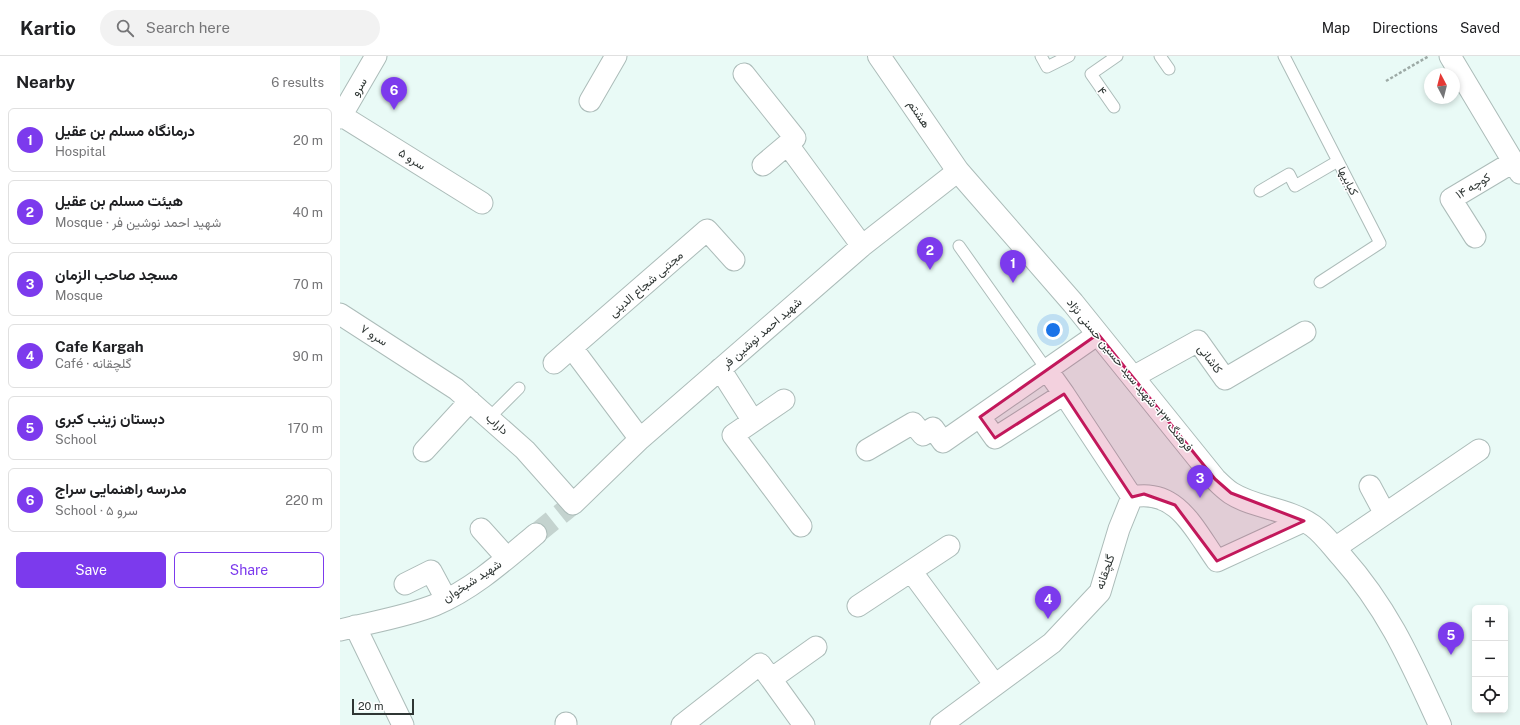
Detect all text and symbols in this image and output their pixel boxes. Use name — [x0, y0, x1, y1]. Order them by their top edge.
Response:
search box — [100, 10, 380, 46]
text: Kartio — [20, 17, 76, 39]
icon: search — [114, 17, 136, 39]
text: Search here — [146, 19, 230, 36]
text: Map — [1322, 20, 1350, 36]
text: Directions — [1372, 20, 1438, 36]
text: Saved — [1460, 20, 1500, 36]
north arrow — [1424, 68, 1460, 104]
text: Nearby — [16, 72, 75, 92]
text: 6 results — [271, 75, 324, 90]
street label: سرو — [348, 75, 371, 99]
pin: 6 — [381, 77, 407, 110]
street label: ۴ — [1094, 84, 1110, 98]
street label: هشتم — [904, 97, 933, 131]
text: درمانگاه مسلم بن عقیل — [55, 122, 195, 139]
text: 1 — [27, 133, 33, 148]
text: 20 m — [293, 133, 323, 148]
text: Hospital — [55, 144, 106, 159]
street label: سرو ۵ — [395, 145, 428, 174]
street label: کبابیها — [1334, 164, 1361, 198]
street label: کوچه ۱۴ — [1453, 170, 1493, 203]
text: هیئت مسلم بن عقیل — [55, 192, 183, 209]
text: 2 — [26, 205, 34, 220]
text: 40 m — [292, 205, 323, 220]
text: Mosque · شهید احمد نوشین فر — [55, 215, 221, 230]
pin: 2 — [917, 237, 943, 270]
street label: مجتبی شجاع الدینی — [606, 248, 687, 322]
pin: 1 — [1000, 250, 1026, 283]
text: مسجد صاحب الزمان — [55, 266, 178, 283]
text: 3 — [26, 277, 34, 292]
text: 70 m — [293, 277, 323, 292]
text: Mosque — [55, 288, 103, 303]
street label: شهید احمد نوشین فر — [719, 295, 805, 373]
street label: فرهنگ ۲۳ - شهید سید حسین حسنی نژاد — [1063, 296, 1196, 455]
your location — [1043, 320, 1063, 340]
street label: سرو ۷ — [357, 321, 390, 350]
text: Cafe Kargah — [55, 338, 144, 355]
street label: کاشانی — [1194, 342, 1225, 377]
text: 4 — [26, 349, 34, 364]
text: 90 m — [293, 349, 323, 364]
text: Café · گلچقانه — [55, 356, 132, 371]
text: دبستان زینب کبری — [55, 410, 165, 427]
street label: داراب — [482, 410, 511, 438]
text: 5 — [26, 421, 34, 436]
text: 170 m — [288, 421, 323, 436]
text: School — [55, 432, 97, 447]
pin: 3 — [1187, 465, 1213, 498]
text: مدرسه راهنمایی سراج — [55, 480, 187, 497]
text: 6 — [26, 493, 34, 508]
text: 220 m — [285, 493, 323, 508]
text: School · سرو ۵ — [55, 503, 138, 518]
button: Save — [16, 552, 166, 588]
button: Share — [174, 552, 324, 588]
street label: گلچقانه — [1093, 553, 1118, 592]
street label: شهید شبخوان — [440, 557, 505, 606]
pin: 4 — [1035, 586, 1061, 619]
map controls — [1472, 605, 1508, 713]
button: + — [1472, 605, 1508, 641]
pin: 5 — [1438, 622, 1464, 655]
button: − — [1472, 641, 1508, 677]
button: locate — [1472, 677, 1508, 713]
scale bar — [352, 697, 414, 716]
text: 20 m — [358, 700, 383, 712]

